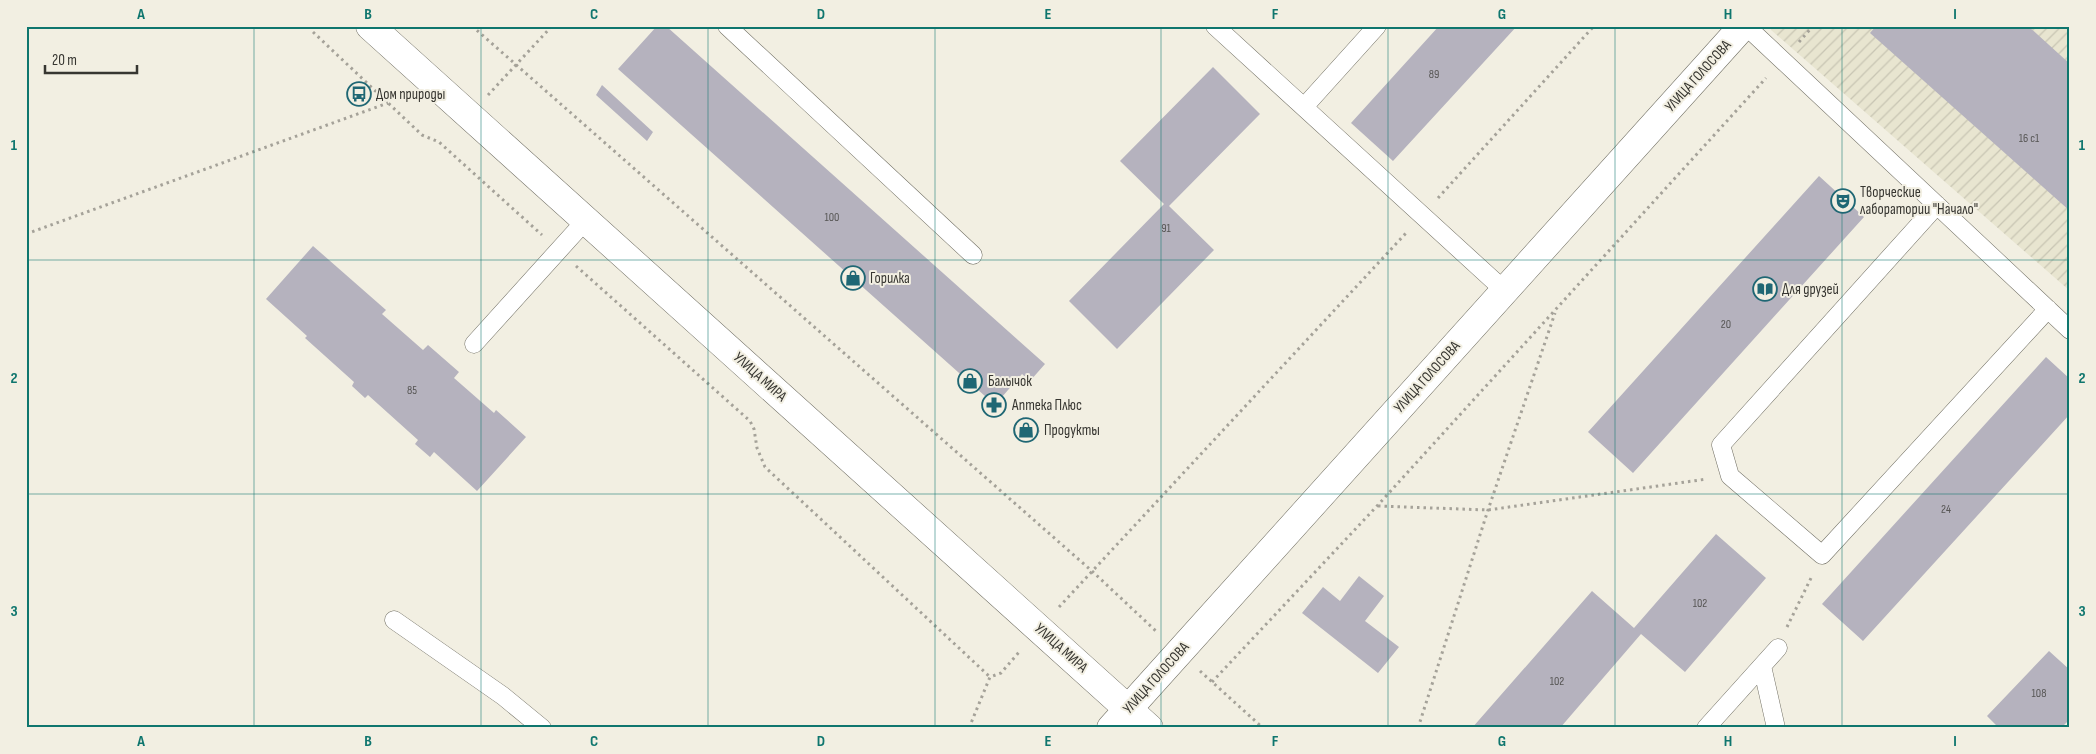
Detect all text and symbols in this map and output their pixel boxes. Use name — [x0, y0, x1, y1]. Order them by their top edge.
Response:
text: A — [136, 5, 145, 24]
text: B — [364, 5, 372, 24]
text: C — [590, 5, 598, 24]
text: D — [817, 5, 825, 24]
text: E — [1045, 5, 1052, 24]
text: F — [1272, 5, 1279, 24]
text: G — [1498, 5, 1506, 24]
text: H — [1724, 5, 1732, 24]
text: I — [1953, 5, 1957, 24]
street label: УЛИЦА ГОЛОСОВА — [1661, 36, 1736, 116]
scale bar — [45, 42, 138, 74]
text: 20 m — [52, 51, 77, 70]
house number: 89 — [1429, 67, 1439, 82]
bus stop icon: Дом природы — [346, 81, 372, 107]
place label: Дом природы — [376, 85, 445, 104]
house number: 16 с1 — [2019, 131, 2040, 146]
text: 1 — [11, 136, 18, 155]
text: 1 — [2079, 136, 2086, 155]
place label: Творческие лаборатории "Начало" — [1860, 183, 1978, 219]
theatre icon: Творческие лаборатории "Начало" — [1830, 188, 1856, 214]
house number: 100 — [825, 210, 839, 225]
house number: 91 — [1161, 221, 1172, 236]
shop icon: Горилка — [840, 265, 866, 291]
place label: Горилка — [870, 269, 910, 288]
library icon: Для друзей — [1752, 276, 1778, 302]
place label: Для друзей — [1782, 280, 1839, 299]
house number: 20 — [1721, 317, 1731, 332]
street label: УЛИЦА ГОЛОСОВА — [1390, 337, 1465, 417]
street label: УЛИЦА МИРА — [729, 348, 791, 406]
shop icon: Балычок — [957, 368, 983, 394]
text: 2 — [10, 369, 18, 388]
text: 2 — [2078, 369, 2086, 388]
place label: Балычок — [988, 372, 1032, 391]
house number: 85 — [407, 383, 417, 398]
pharmacy icon: Аптека Плюс — [981, 392, 1007, 418]
place label: Аптека Плюс — [1011, 396, 1082, 415]
shop icon: Продукты — [1013, 417, 1039, 443]
place label: Продукты — [1044, 421, 1100, 440]
house number: 24 — [1941, 502, 1951, 517]
house number: 102 — [1693, 596, 1707, 611]
text: 3 — [10, 602, 18, 621]
text: 3 — [2078, 602, 2086, 621]
street label: УЛИЦА МИРА — [1030, 619, 1092, 677]
street label: УЛИЦА ГОЛОСОВА — [1119, 638, 1194, 718]
house number: 102 — [1550, 674, 1564, 689]
house number: 108 — [2032, 686, 2046, 701]
text: A — [136, 732, 145, 751]
text: B — [364, 732, 372, 751]
text: C — [590, 732, 598, 751]
text: D — [817, 732, 825, 751]
text: E — [1045, 732, 1052, 751]
text: F — [1272, 732, 1279, 751]
text: G — [1498, 732, 1506, 751]
text: H — [1724, 732, 1732, 751]
text: I — [1953, 732, 1957, 751]

